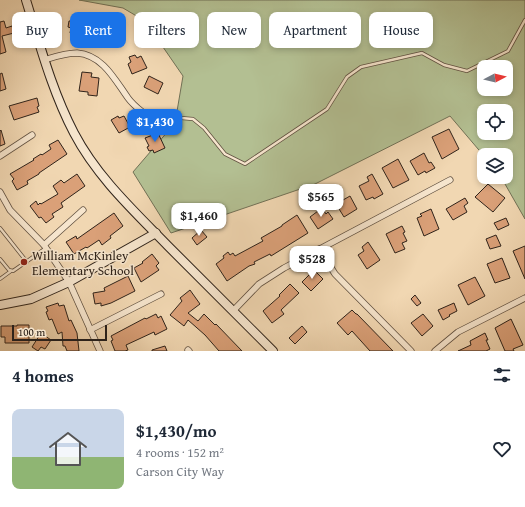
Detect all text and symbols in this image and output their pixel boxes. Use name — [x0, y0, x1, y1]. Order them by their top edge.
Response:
chip: Buy — [12, 12, 62, 48]
chip: Rent — [70, 12, 126, 48]
chip: Filters — [134, 12, 199, 48]
chip: New — [207, 12, 261, 48]
chip: Apartment — [269, 12, 361, 48]
chip: House — [369, 12, 433, 48]
north arrow — [477, 60, 513, 96]
map controls — [477, 60, 513, 184]
button: locate — [477, 104, 513, 140]
pin: $1,430 — [122, 109, 188, 143]
text: $1,430 — [136, 112, 174, 131]
button: layers — [477, 148, 513, 184]
pin: $565 — [297, 184, 345, 218]
text: $565 — [308, 187, 334, 206]
pin: $1,460 — [166, 203, 232, 237]
text: $1,460 — [180, 206, 218, 225]
place label: William McKinley Elementary School — [32, 246, 134, 280]
pin: $528 — [288, 246, 336, 280]
text: $528 — [299, 249, 325, 268]
marker: William McKinley Elementary School — [19, 257, 29, 267]
scale bar — [12, 323, 107, 342]
text: 100 m — [18, 324, 45, 340]
text: 4 homes — [12, 363, 74, 388]
icon: filters — [491, 364, 513, 386]
text: $1,430/mo — [136, 418, 217, 443]
icon: home — [44, 425, 92, 473]
icon: heart — [491, 438, 513, 460]
text: 4 rooms · 152 m² — [136, 443, 224, 462]
text: Carson City Way — [136, 462, 224, 481]

